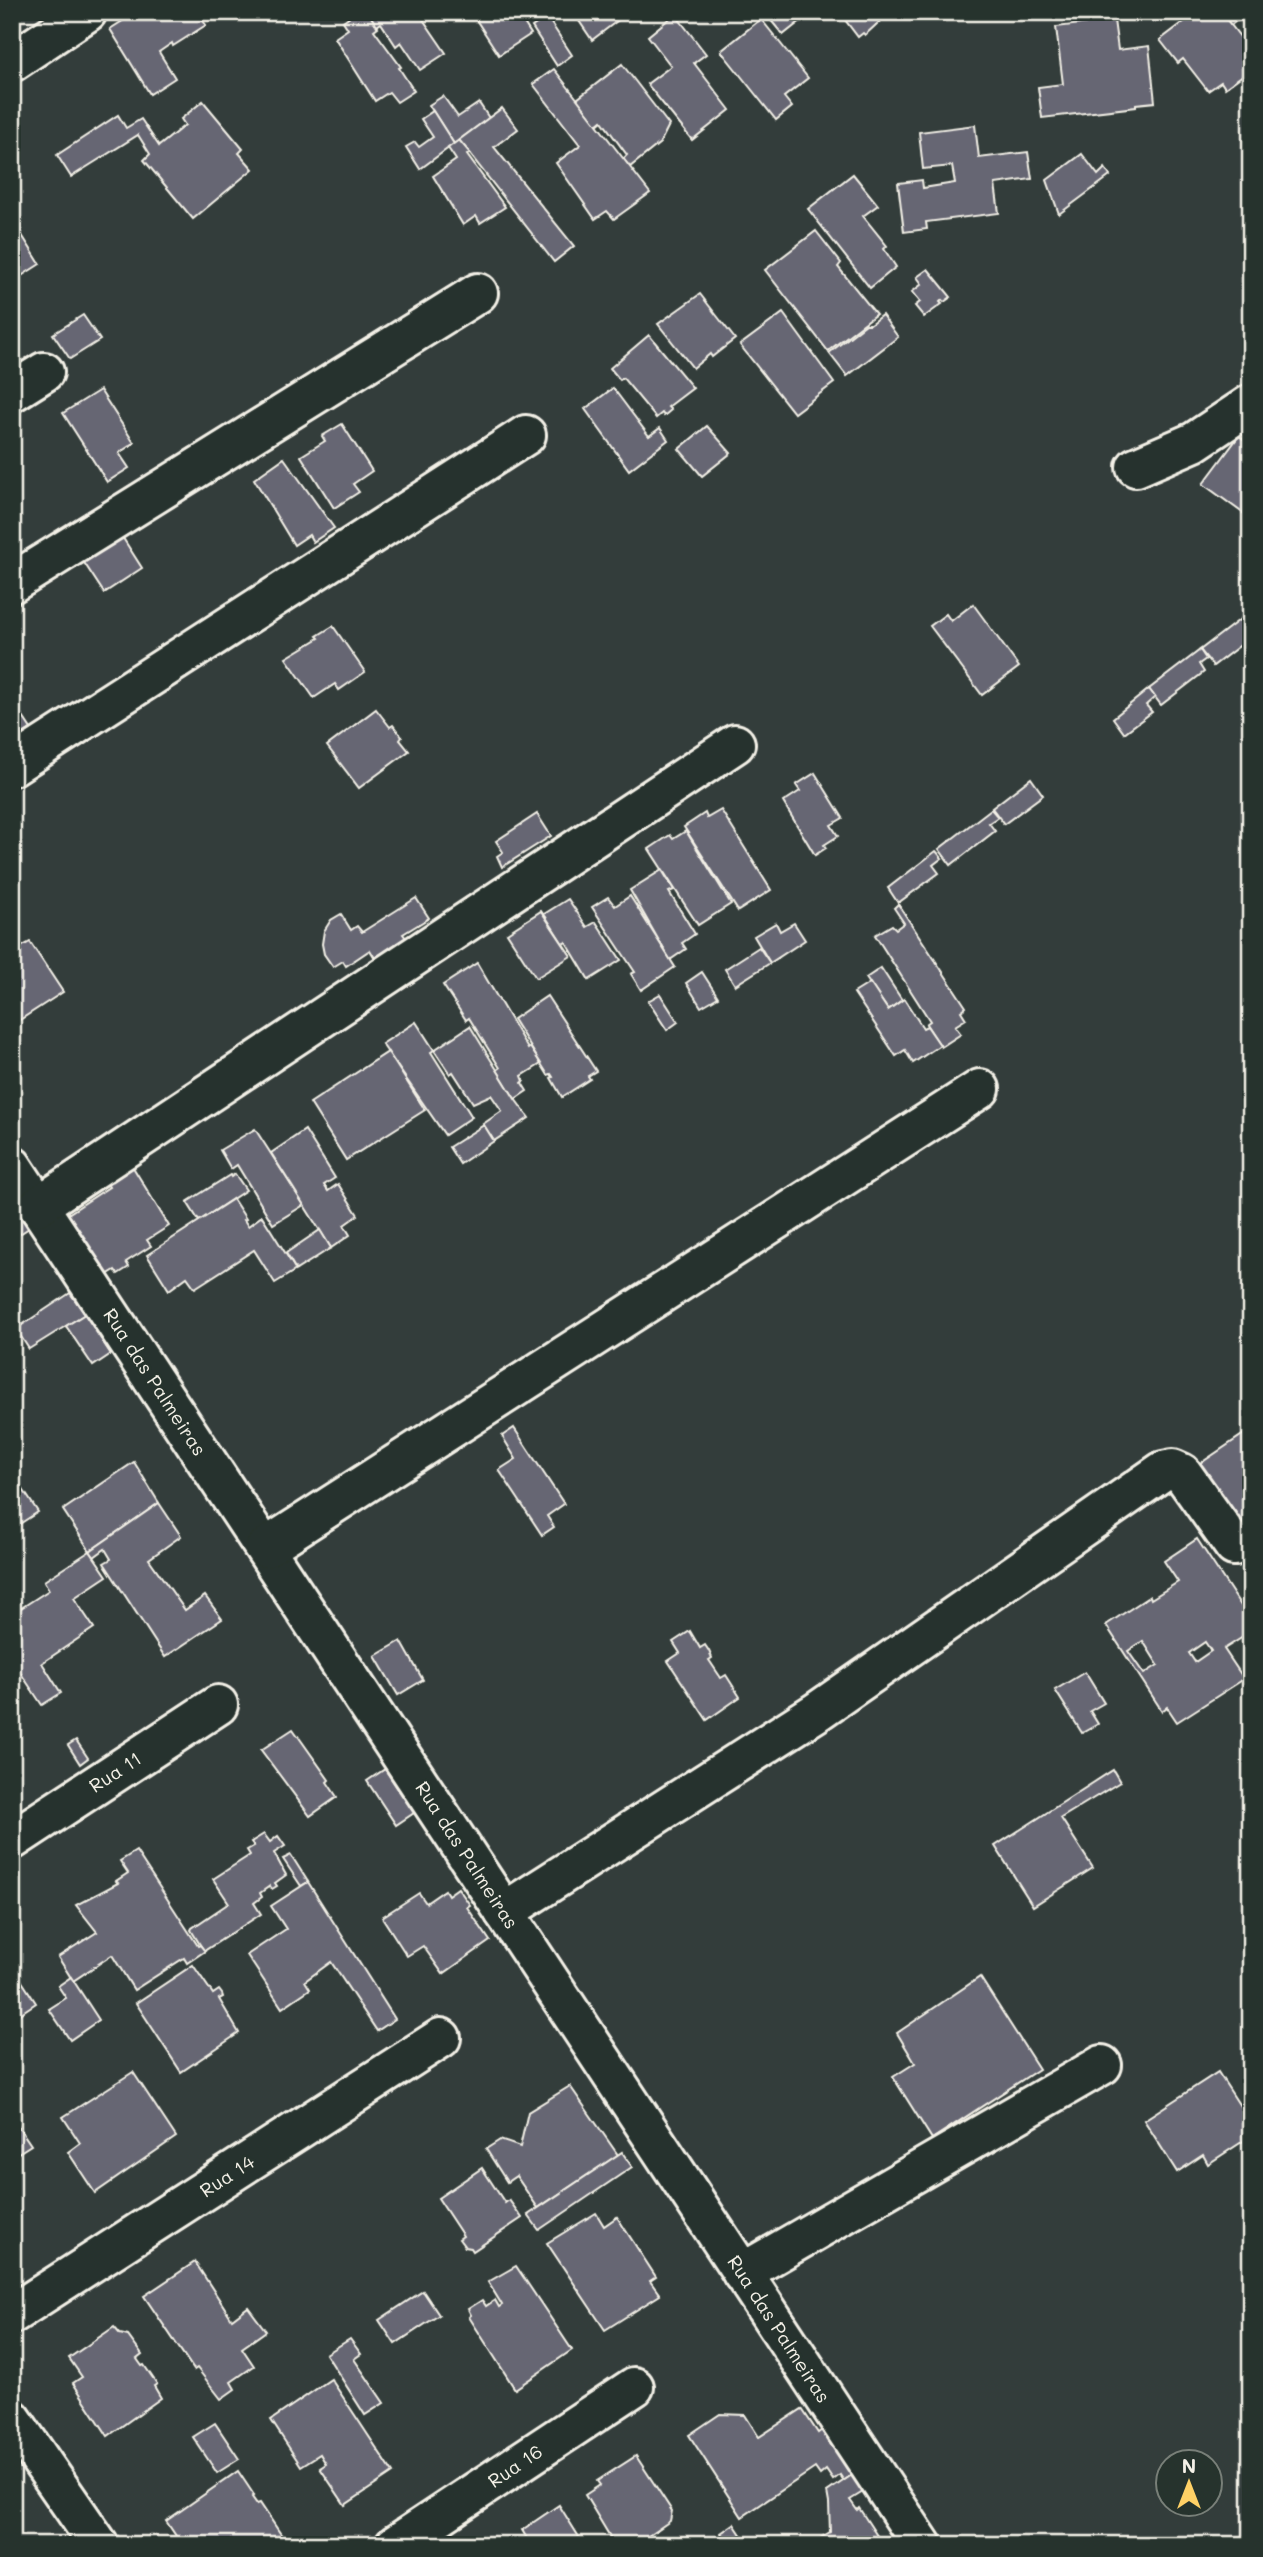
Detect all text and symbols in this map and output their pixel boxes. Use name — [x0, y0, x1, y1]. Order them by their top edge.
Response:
street label: Rua das Palmeiras — [98, 1303, 213, 1460]
street label: Rua 11 — [84, 1745, 146, 1798]
street label: Rua das Palmeiras — [410, 1776, 525, 1933]
street label: Rua 14 — [195, 2149, 259, 2202]
street label: Rua das Palmeiras — [722, 2250, 837, 2407]
street label: Rua 16 — [483, 2438, 547, 2493]
north arrow — [1154, 2448, 1224, 2518]
text: N — [1182, 2453, 1196, 2478]

